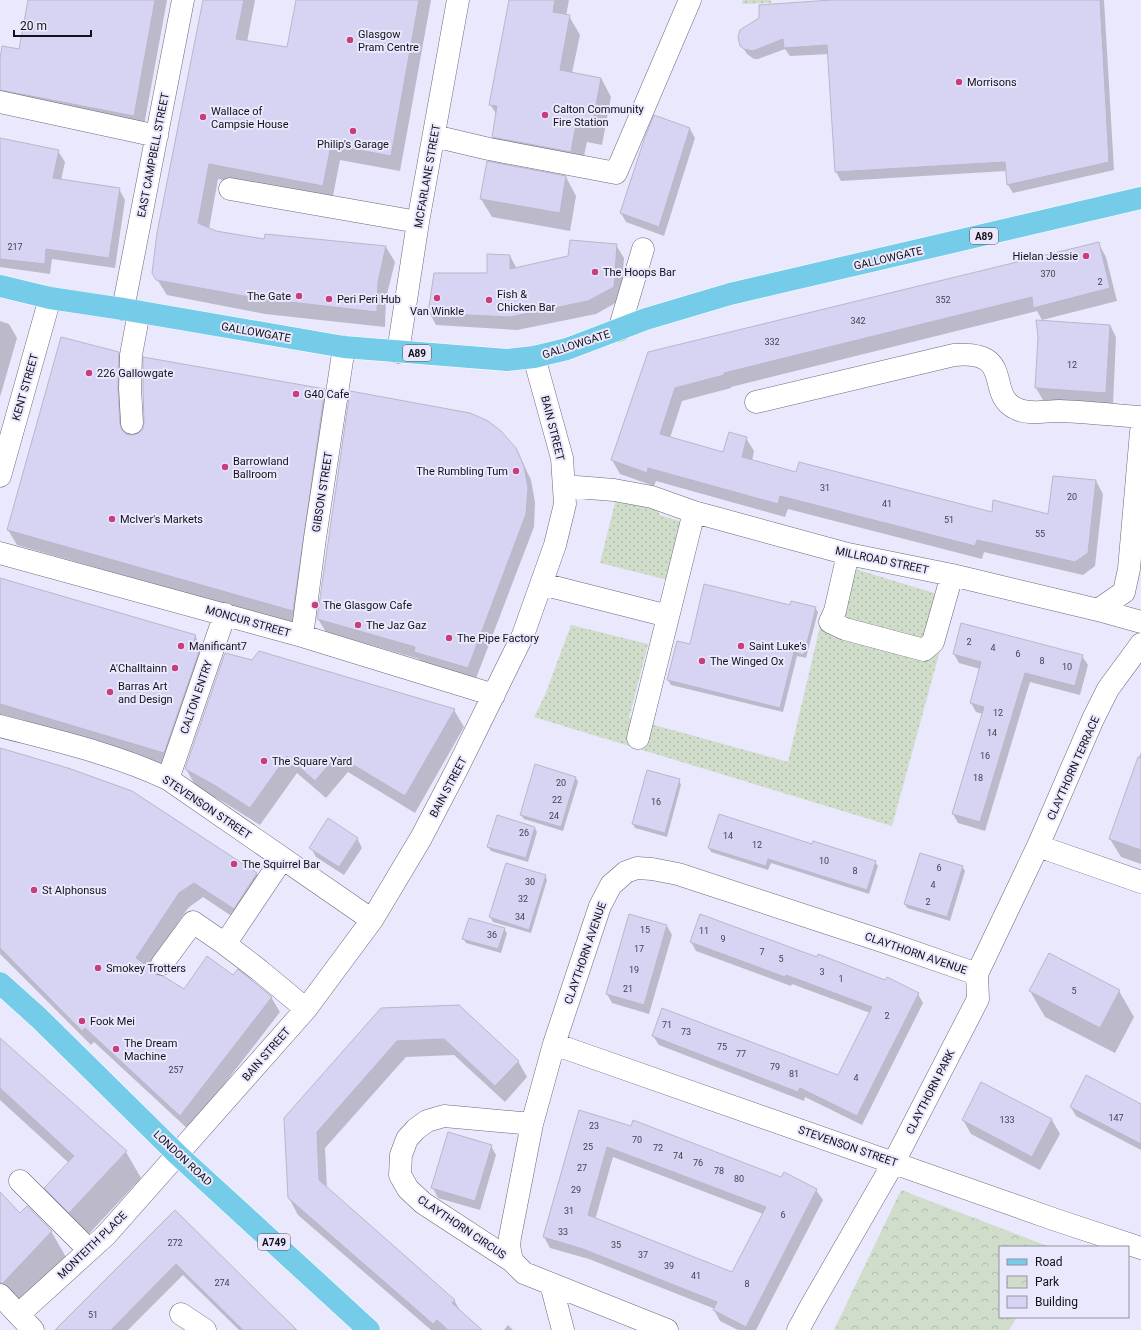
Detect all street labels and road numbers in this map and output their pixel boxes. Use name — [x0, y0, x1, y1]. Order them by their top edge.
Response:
street label: EAST CAMPBELL STREET — [135, 91, 172, 219]
street label: MCFARLANE STREET — [412, 123, 443, 229]
road number: A89 — [970, 228, 998, 244]
street label: GALLOWGATE — [852, 244, 924, 273]
street label: GALLOWGATE — [220, 320, 292, 345]
street label: GALLOWGATE — [541, 327, 612, 362]
road number: A89 — [403, 345, 431, 361]
street label: KENT STREET — [10, 352, 41, 422]
street label: BAIN STREET — [538, 394, 567, 462]
street label: GIBSON STREET — [310, 451, 335, 533]
street label: MILLROAD STREET — [834, 544, 930, 577]
street label: MONCUR STREET — [204, 603, 292, 640]
street label: CALTON ENTRY — [178, 658, 215, 736]
street label: CLAYTHORN TERRACE — [1045, 714, 1102, 822]
street label: BAIN STREET — [427, 754, 470, 820]
street label: STEVENSON STREET — [160, 773, 254, 842]
street label: CLAYTHORN AVENUE — [562, 900, 609, 1006]
street label: CLAYTHORN AVENUE — [863, 930, 969, 977]
street label: BAIN STREET — [240, 1025, 293, 1084]
street label: CLAYTHORN PARK — [904, 1048, 957, 1137]
street label: STEVENSON STREET — [796, 1123, 900, 1170]
street label: LONDON ROAD — [151, 1128, 215, 1189]
street label: CLAYTHORN CIRCUS — [415, 1193, 509, 1262]
street label: MONTEITH PLACE — [55, 1209, 130, 1282]
road number: A749 — [258, 1234, 290, 1250]

